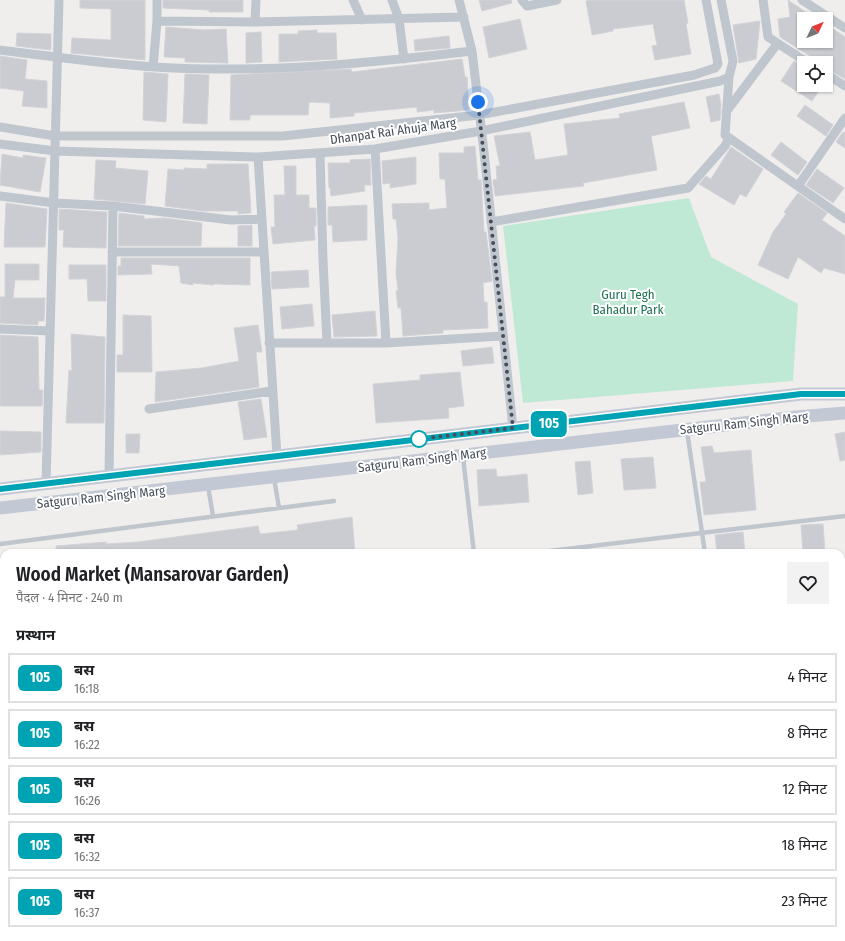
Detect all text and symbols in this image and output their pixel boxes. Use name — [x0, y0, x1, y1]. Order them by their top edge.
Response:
north arrow — [797, 12, 833, 48]
map controls — [797, 12, 833, 92]
button: locate — [797, 56, 833, 92]
your location — [468, 92, 488, 112]
street label: Dhanpat Rai Ahuja Marg — [329, 115, 458, 147]
park label: Guru Tegh Bahadur Park — [592, 287, 665, 317]
street label: Satguru Ram Singh Marg — [679, 409, 810, 437]
line badge: 105 — [526, 411, 572, 437]
text: 105 — [539, 415, 559, 432]
unlabelled marker — [410, 430, 428, 448]
street label: Satguru Ram Singh Marg — [357, 445, 488, 475]
street label: Satguru Ram Singh Marg — [36, 483, 167, 511]
button: heart — [787, 562, 829, 604]
text: Wood Market (Mansarovar Garden) — [16, 563, 288, 586]
text: पैदल · 4 मिनट · 240 m — [16, 590, 123, 605]
text: प्रस्थान — [16, 626, 55, 644]
text: बस — [74, 661, 94, 679]
text: 4 मिनट — [787, 668, 827, 686]
text: 105 — [30, 669, 50, 686]
text: 16:18 — [74, 681, 99, 696]
text: बस — [74, 717, 94, 735]
text: 8 मिनट — [787, 724, 827, 742]
text: 105 — [30, 725, 50, 742]
text: 16:22 — [74, 737, 100, 752]
text: बस — [74, 773, 94, 791]
text: 12 मिनट — [782, 780, 827, 798]
text: 105 — [30, 781, 50, 798]
text: 16:26 — [74, 793, 100, 808]
text: बस — [74, 829, 94, 847]
text: 18 मिनट — [781, 836, 827, 854]
text: 105 — [30, 837, 50, 854]
text: 16:32 — [74, 849, 100, 864]
text: बस — [74, 885, 94, 903]
text: 23 मिनट — [781, 892, 827, 910]
text: 105 — [30, 893, 50, 910]
text: 16:37 — [74, 905, 99, 920]

